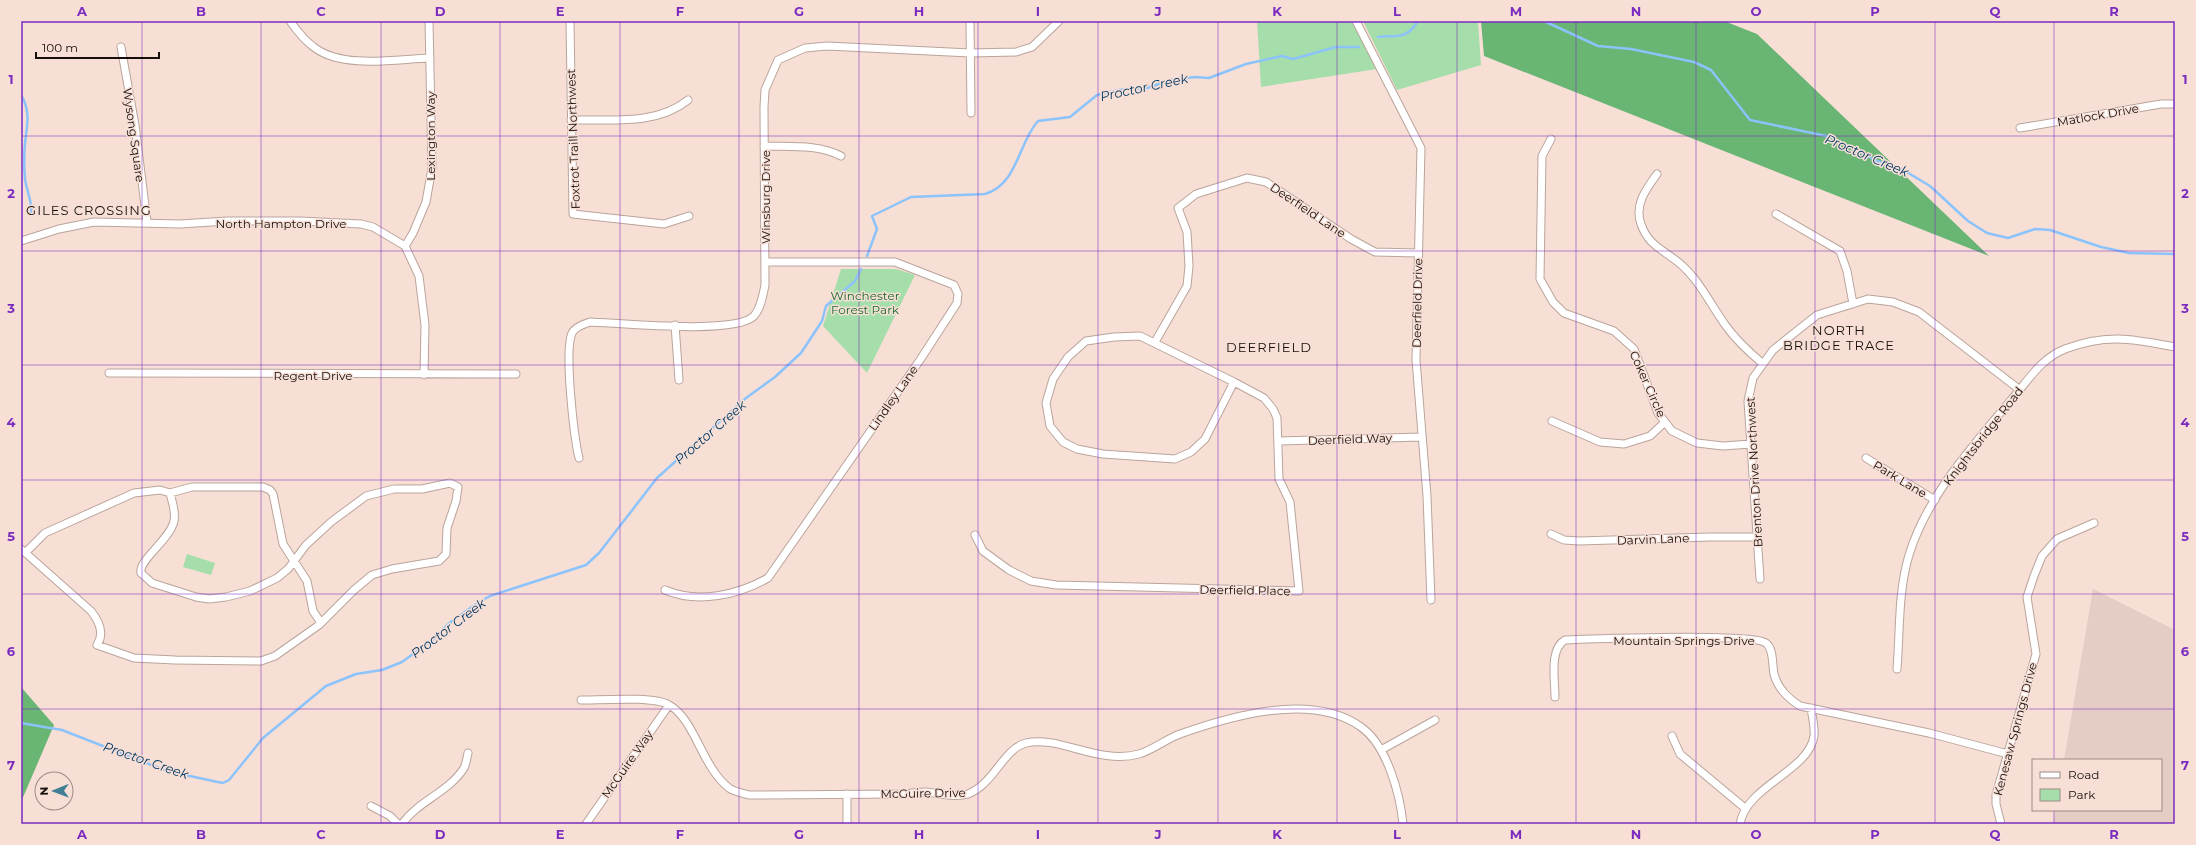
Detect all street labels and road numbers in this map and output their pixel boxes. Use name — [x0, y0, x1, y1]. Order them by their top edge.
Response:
street label: Foxtrot Traill Northwest — [563, 68, 583, 210]
street label: Wysong Square — [120, 87, 148, 183]
street label: Lexington Way — [423, 91, 438, 181]
street label: Matlock Drive — [2056, 100, 2140, 130]
street label: Winsburg Drive — [758, 150, 773, 244]
street label: Deerfield Lane — [1267, 179, 1349, 241]
street label: North Hampton Drive — [216, 216, 346, 231]
street label: Deerfield Drive — [1409, 258, 1425, 348]
street label: Coker Circle — [1627, 348, 1669, 420]
street label: Lindley Lane — [865, 363, 921, 433]
street label: Regent Drive — [274, 368, 352, 383]
street label: Knightsbridge Road — [1940, 384, 2026, 488]
street label: Brenton Drive Northwest — [1743, 396, 1765, 548]
street label: Deerfield Way — [1308, 430, 1393, 448]
street label: Park Lane — [1870, 457, 1930, 501]
street label: Darvin Lane — [1617, 530, 1689, 548]
street label: Deerfield Place — [1199, 582, 1291, 598]
street label: Mountain Springs Drive — [1613, 633, 1755, 648]
street label: Kenesaw Springs Drive — [1990, 661, 2040, 797]
street label: McGuire Way — [598, 727, 656, 801]
street label: McGuire Drive — [880, 785, 966, 801]

